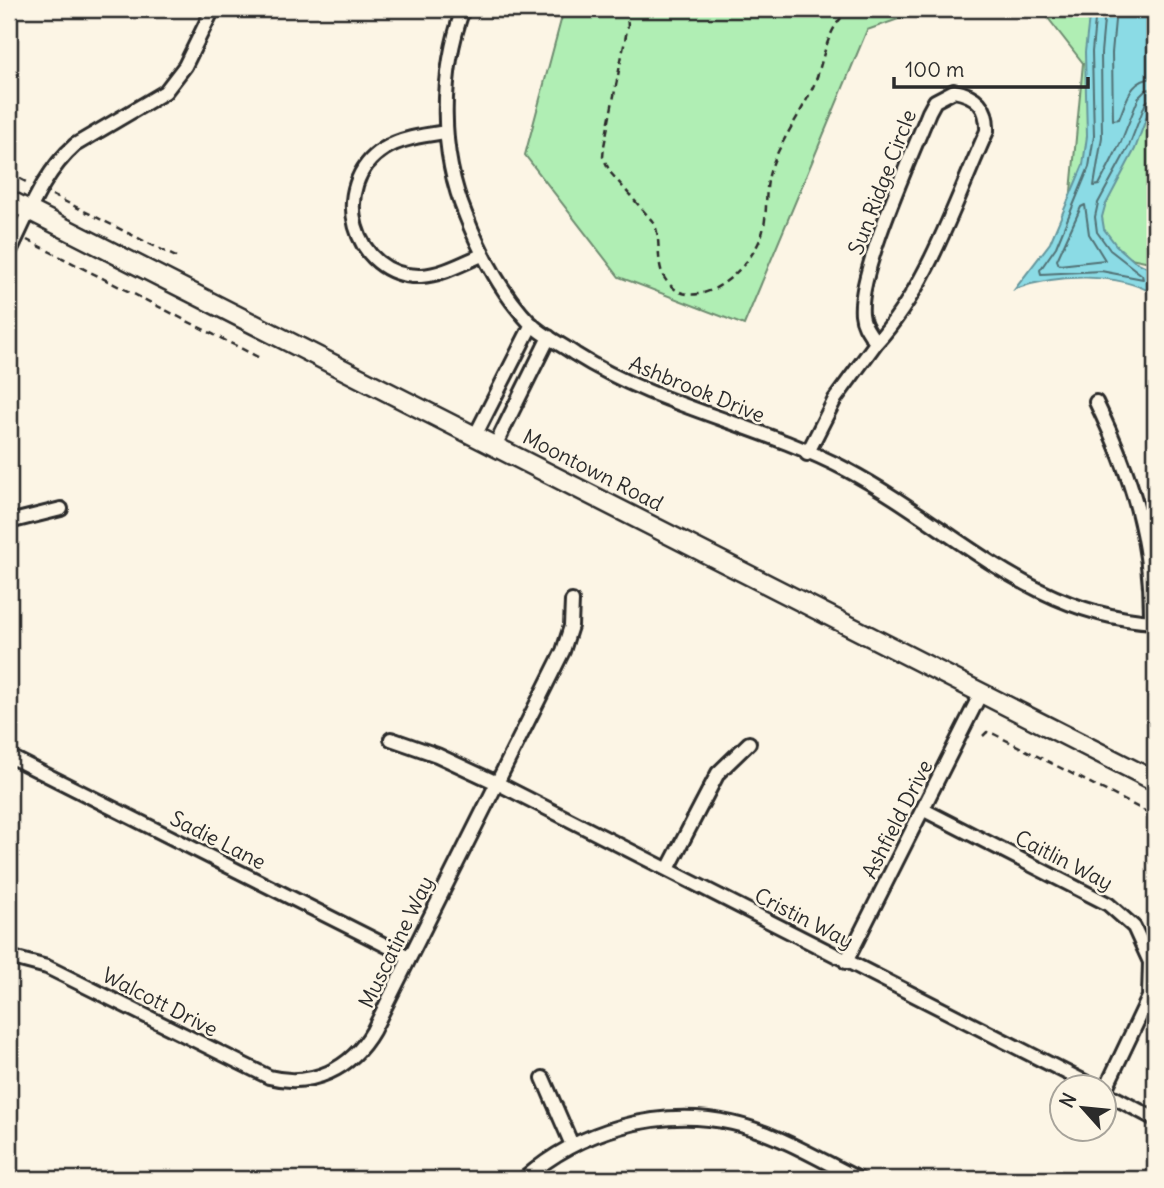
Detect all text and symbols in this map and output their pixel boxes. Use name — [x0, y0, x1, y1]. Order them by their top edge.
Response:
scale bar — [894, 46, 1089, 90]
text: 100 m — [905, 56, 964, 83]
street label: Sun Ridge Circle — [842, 106, 922, 258]
street label: Ashbrook Drive — [625, 349, 769, 429]
street label: Moontown Road — [518, 423, 668, 517]
street label: Ashfield Drive — [856, 755, 938, 883]
street label: Sadie Lane — [166, 804, 270, 876]
street label: Caitlin Way — [1011, 824, 1117, 896]
street label: Muscatine Way — [352, 872, 440, 1012]
street label: Cristin Way — [750, 882, 858, 954]
street label: Walcott Drive — [98, 961, 222, 1043]
north arrow — [1048, 1072, 1118, 1142]
text: N — [1054, 1089, 1082, 1112]

